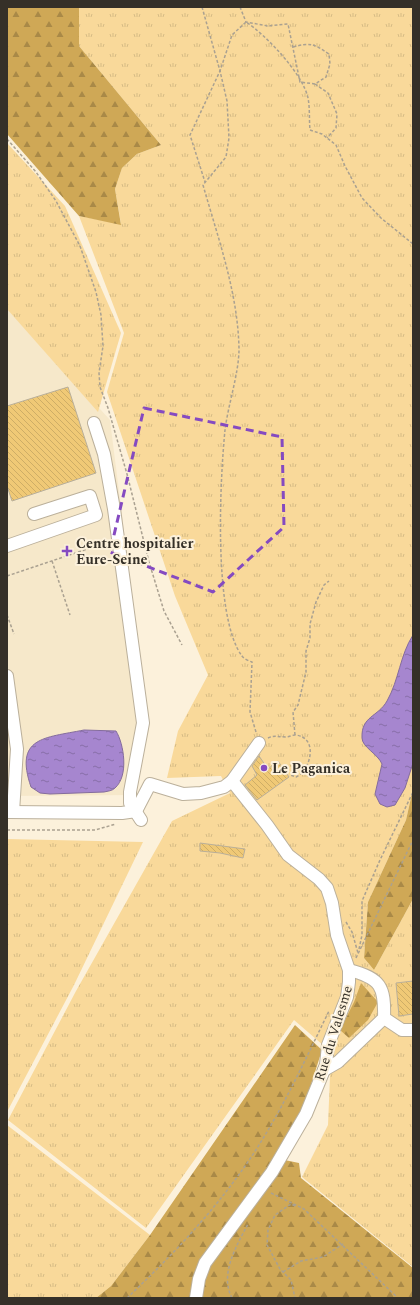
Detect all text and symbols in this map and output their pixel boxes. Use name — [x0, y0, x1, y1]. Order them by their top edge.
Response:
place label: Centre hospitalier Eure-Seine — [76, 533, 193, 570]
marker: Centre hospitalier Eure-Seine — [61, 545, 73, 557]
place label: Le Paganica — [272, 758, 351, 779]
marker: Le Paganica — [259, 763, 269, 773]
street label: Rue du Valesme — [309, 983, 358, 1083]

